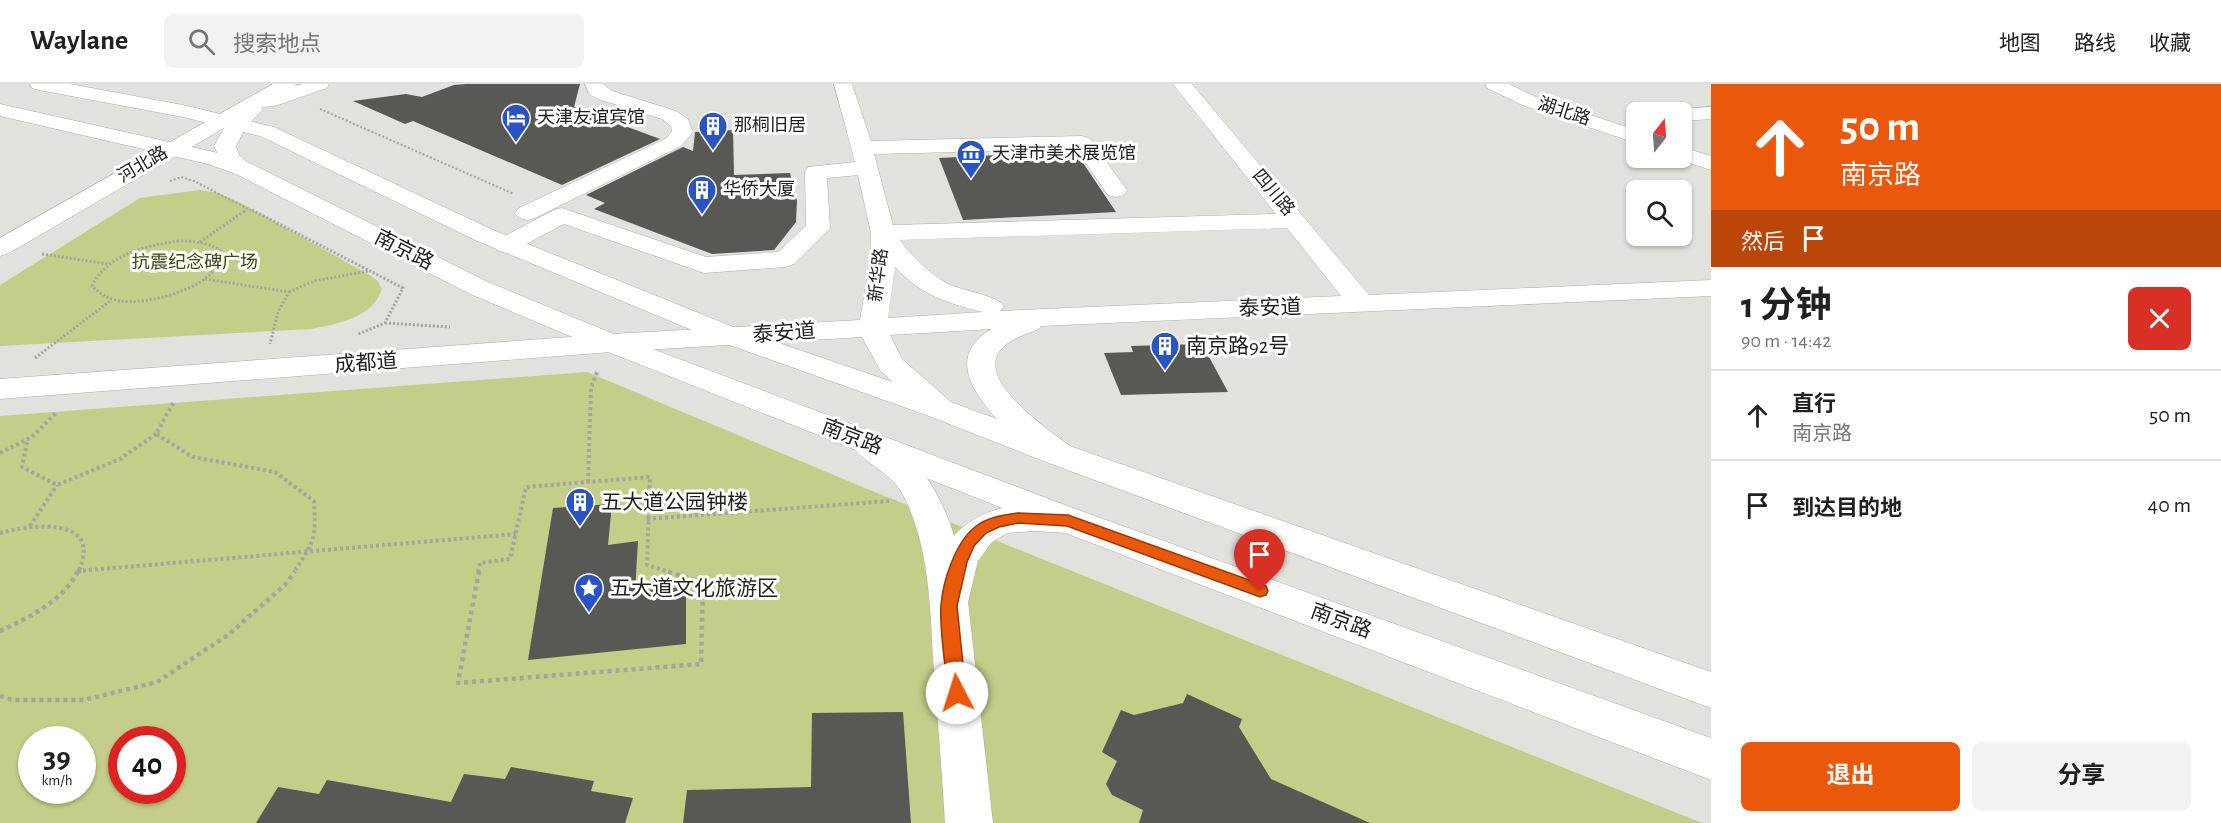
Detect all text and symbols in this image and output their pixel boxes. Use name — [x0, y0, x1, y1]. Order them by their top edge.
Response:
search box — [164, 14, 584, 68]
icon: search — [185, 25, 218, 58]
text: Waylane — [30, 27, 128, 55]
text: 搜索地点 — [233, 33, 321, 55]
text: 地图 — [1999, 33, 2041, 54]
text: 路线 — [2074, 33, 2116, 54]
text: 收藏 — [2149, 33, 2191, 54]
street label: 湖北路 — [1536, 93, 1593, 129]
hotel icon: 天津友谊宾馆 — [500, 102, 532, 144]
north arrow — [1626, 102, 1692, 168]
map controls — [1626, 102, 1692, 246]
text: 50 m — [1840, 106, 1920, 148]
place label: 天津友谊宾馆 — [537, 107, 645, 127]
icon: ahead — [1741, 108, 1819, 186]
building icon: 那桐旧居 — [697, 110, 729, 152]
place label: 那桐旧居 — [734, 115, 806, 135]
museum icon: 天津市美术展览馆 — [955, 138, 987, 180]
street label: 河北路 — [114, 142, 171, 186]
place label: 天津市美术展览馆 — [992, 143, 1136, 163]
text: 南京路 — [1840, 162, 1921, 189]
street label: 四川路 — [1249, 165, 1299, 219]
building icon: 华侨大厦 — [686, 174, 718, 216]
place label: 华侨大厦 — [723, 179, 795, 199]
button: search — [1626, 180, 1692, 246]
icon: arrive — [1797, 222, 1830, 255]
street label: 南京路 — [371, 225, 437, 274]
text: 然后 — [1741, 231, 1785, 253]
street label: 新华路 — [865, 247, 891, 303]
park label: 抗震纪念碑广场 — [132, 252, 258, 272]
button: close — [2128, 287, 2191, 350]
text: 1 分钟 — [1741, 288, 1831, 324]
street label: 泰安道 — [1238, 295, 1302, 320]
street label: 泰安道 — [752, 319, 816, 346]
building icon: 南京路92号 — [1149, 330, 1181, 372]
text: 90 m · 14:42 — [1741, 331, 1831, 351]
place label: 南京路92号 — [1186, 335, 1289, 357]
street label: 成都道 — [334, 349, 398, 376]
text: 直行 — [1792, 393, 1836, 415]
icon: ahead — [1741, 399, 1774, 432]
text: 50 m — [2149, 404, 2191, 426]
street label: 南京路 — [819, 415, 886, 458]
text: 南京路 — [1792, 424, 1852, 444]
building icon: 五大道公园钟楼 — [564, 486, 596, 528]
icon: arrive — [1741, 489, 1774, 522]
place label: 五大道公园钟楼 — [601, 491, 748, 513]
text: 40 m — [2148, 494, 2191, 516]
text: 到达目的地 — [1792, 497, 1902, 519]
pin — [1234, 529, 1285, 591]
icon: arrive — [1243, 538, 1276, 571]
place icon: 五大道文化旅游区 — [573, 572, 605, 614]
place label: 五大道文化旅游区 — [610, 577, 778, 599]
street label: 南京路 — [1308, 599, 1375, 642]
position arrow — [925, 661, 989, 725]
speed limit sign: 40 — [108, 726, 186, 804]
button: 退出 — [1741, 742, 1960, 811]
button: 分享 — [1972, 742, 2191, 811]
text: 39 — [43, 743, 71, 773]
text: km/h — [42, 773, 72, 788]

